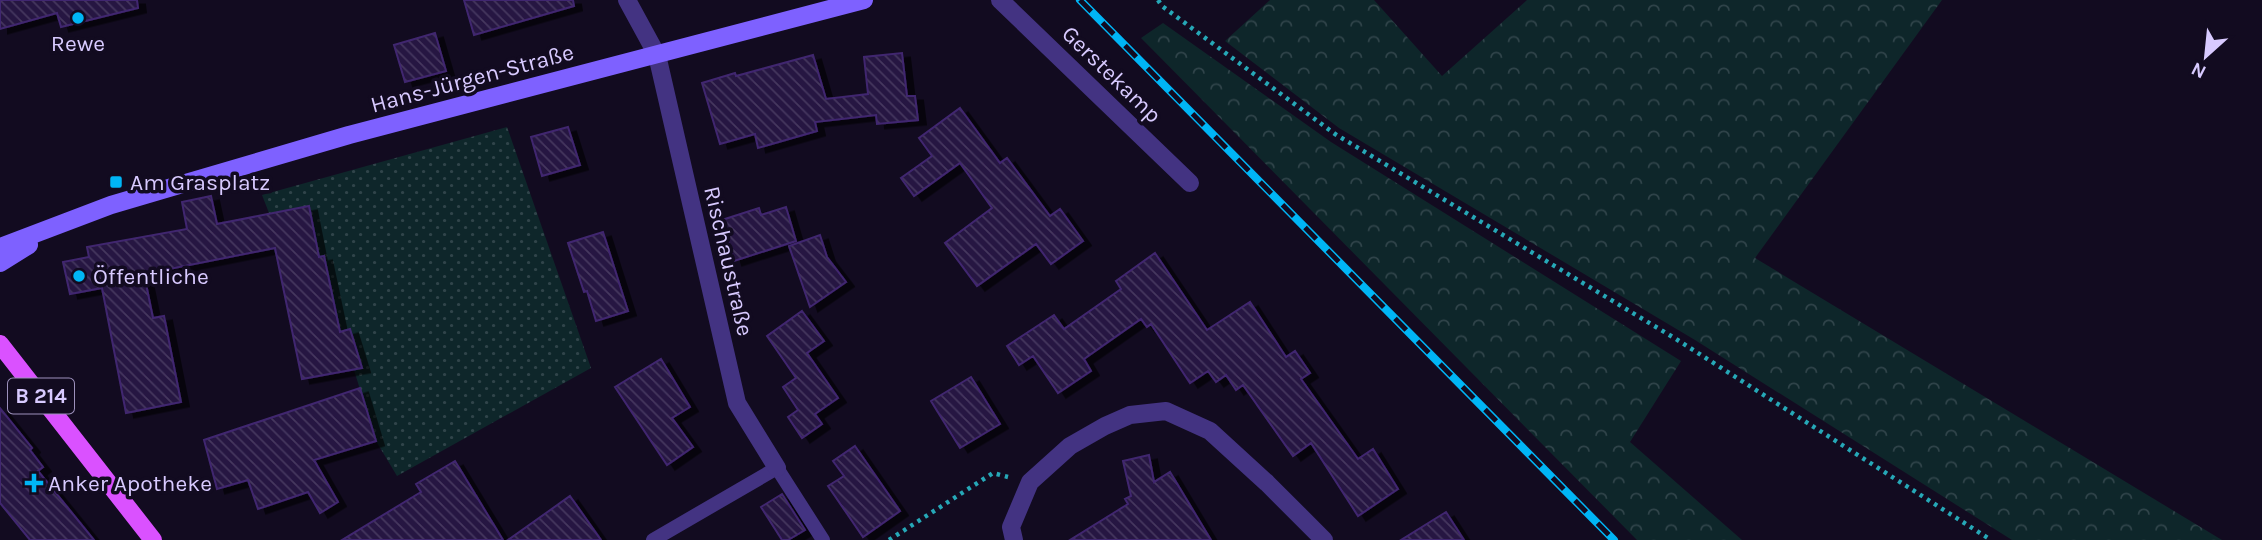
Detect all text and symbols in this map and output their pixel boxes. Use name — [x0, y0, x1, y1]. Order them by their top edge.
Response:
marker: Rewe — [70, 10, 86, 26]
street label: Gerstekamp — [1056, 20, 1167, 129]
north arrow — [2171, 21, 2241, 91]
place label: Rewe — [51, 30, 105, 57]
street label: Hans-Jürgen-Straße — [368, 38, 577, 119]
text: N — [2188, 57, 2210, 83]
place label: Am Grasplatz — [130, 169, 270, 196]
marker: Am Grasplatz — [108, 174, 124, 190]
street label: Rischaustraße — [698, 184, 759, 339]
place label: Öffentliche — [93, 263, 209, 290]
marker: Öffentliche — [71, 268, 87, 284]
road number: B 214 — [8, 378, 74, 414]
place label: Anker Apotheke — [48, 470, 212, 497]
marker: Anker Apotheke — [26, 475, 42, 491]

